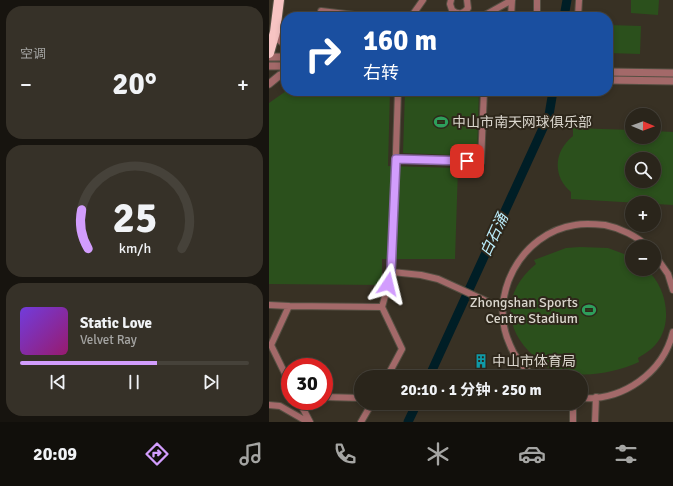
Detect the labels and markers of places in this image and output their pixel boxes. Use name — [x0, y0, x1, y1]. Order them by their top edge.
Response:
sports icon: 中山市南天网球俱乐部 — [433, 114, 449, 130]
place label: 中山市南天网球俱乐部 — [452, 114, 592, 131]
pin — [450, 144, 484, 178]
place label: Zhongshan Sports Centre Stadium — [470, 294, 578, 327]
sports icon: Zhongshan Sports Centre Stadium — [581, 302, 597, 318]
building icon: 中山市体育局 — [473, 353, 489, 369]
place label: 中山市体育局 — [492, 353, 576, 370]

